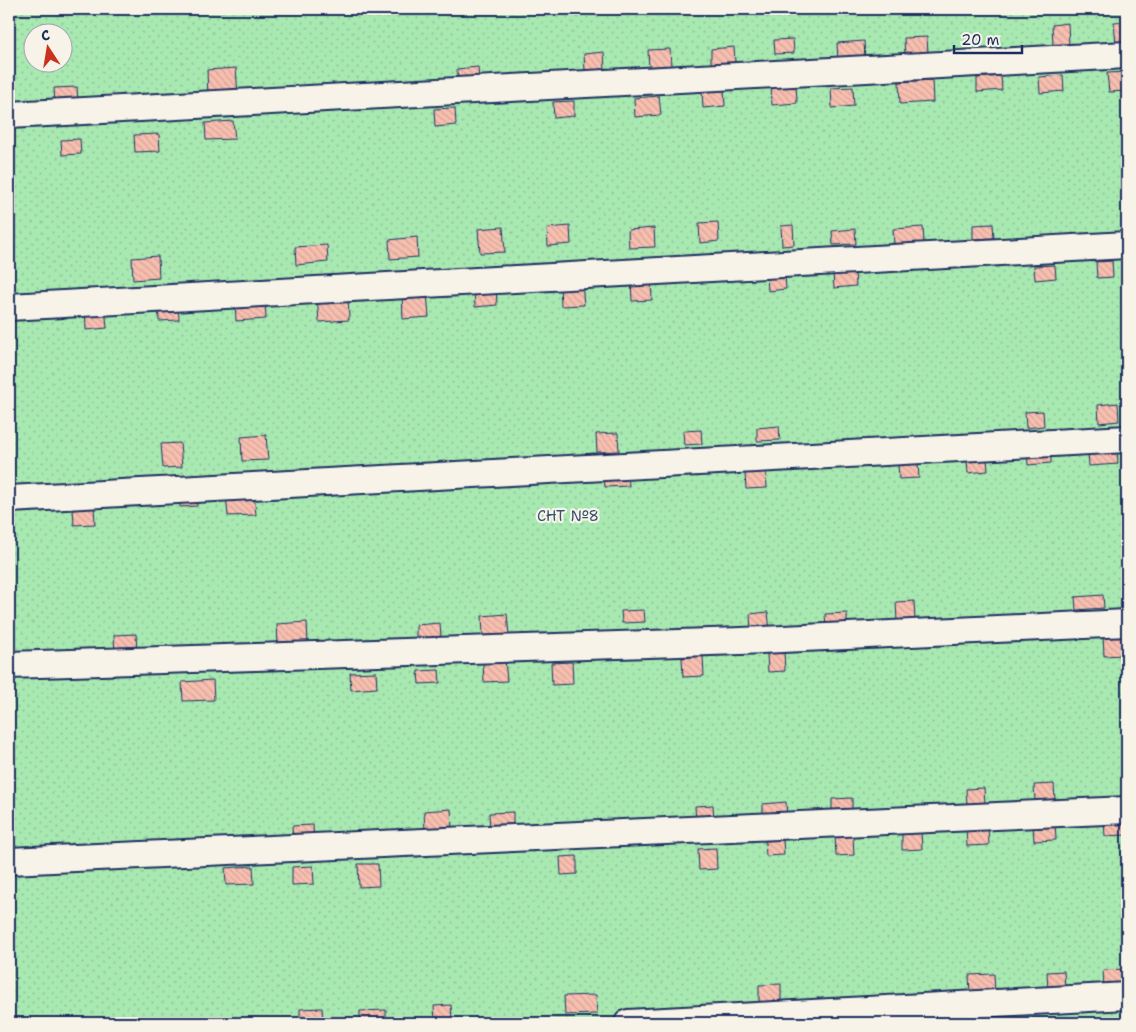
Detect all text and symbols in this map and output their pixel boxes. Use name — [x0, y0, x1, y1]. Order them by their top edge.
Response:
north arrow — [22, 22, 72, 72]
scale bar — [954, 22, 1021, 54]
text: С — [39, 26, 51, 45]
text: 20 m — [961, 30, 1000, 50]
park label: СНТ №8 — [537, 506, 599, 526]

